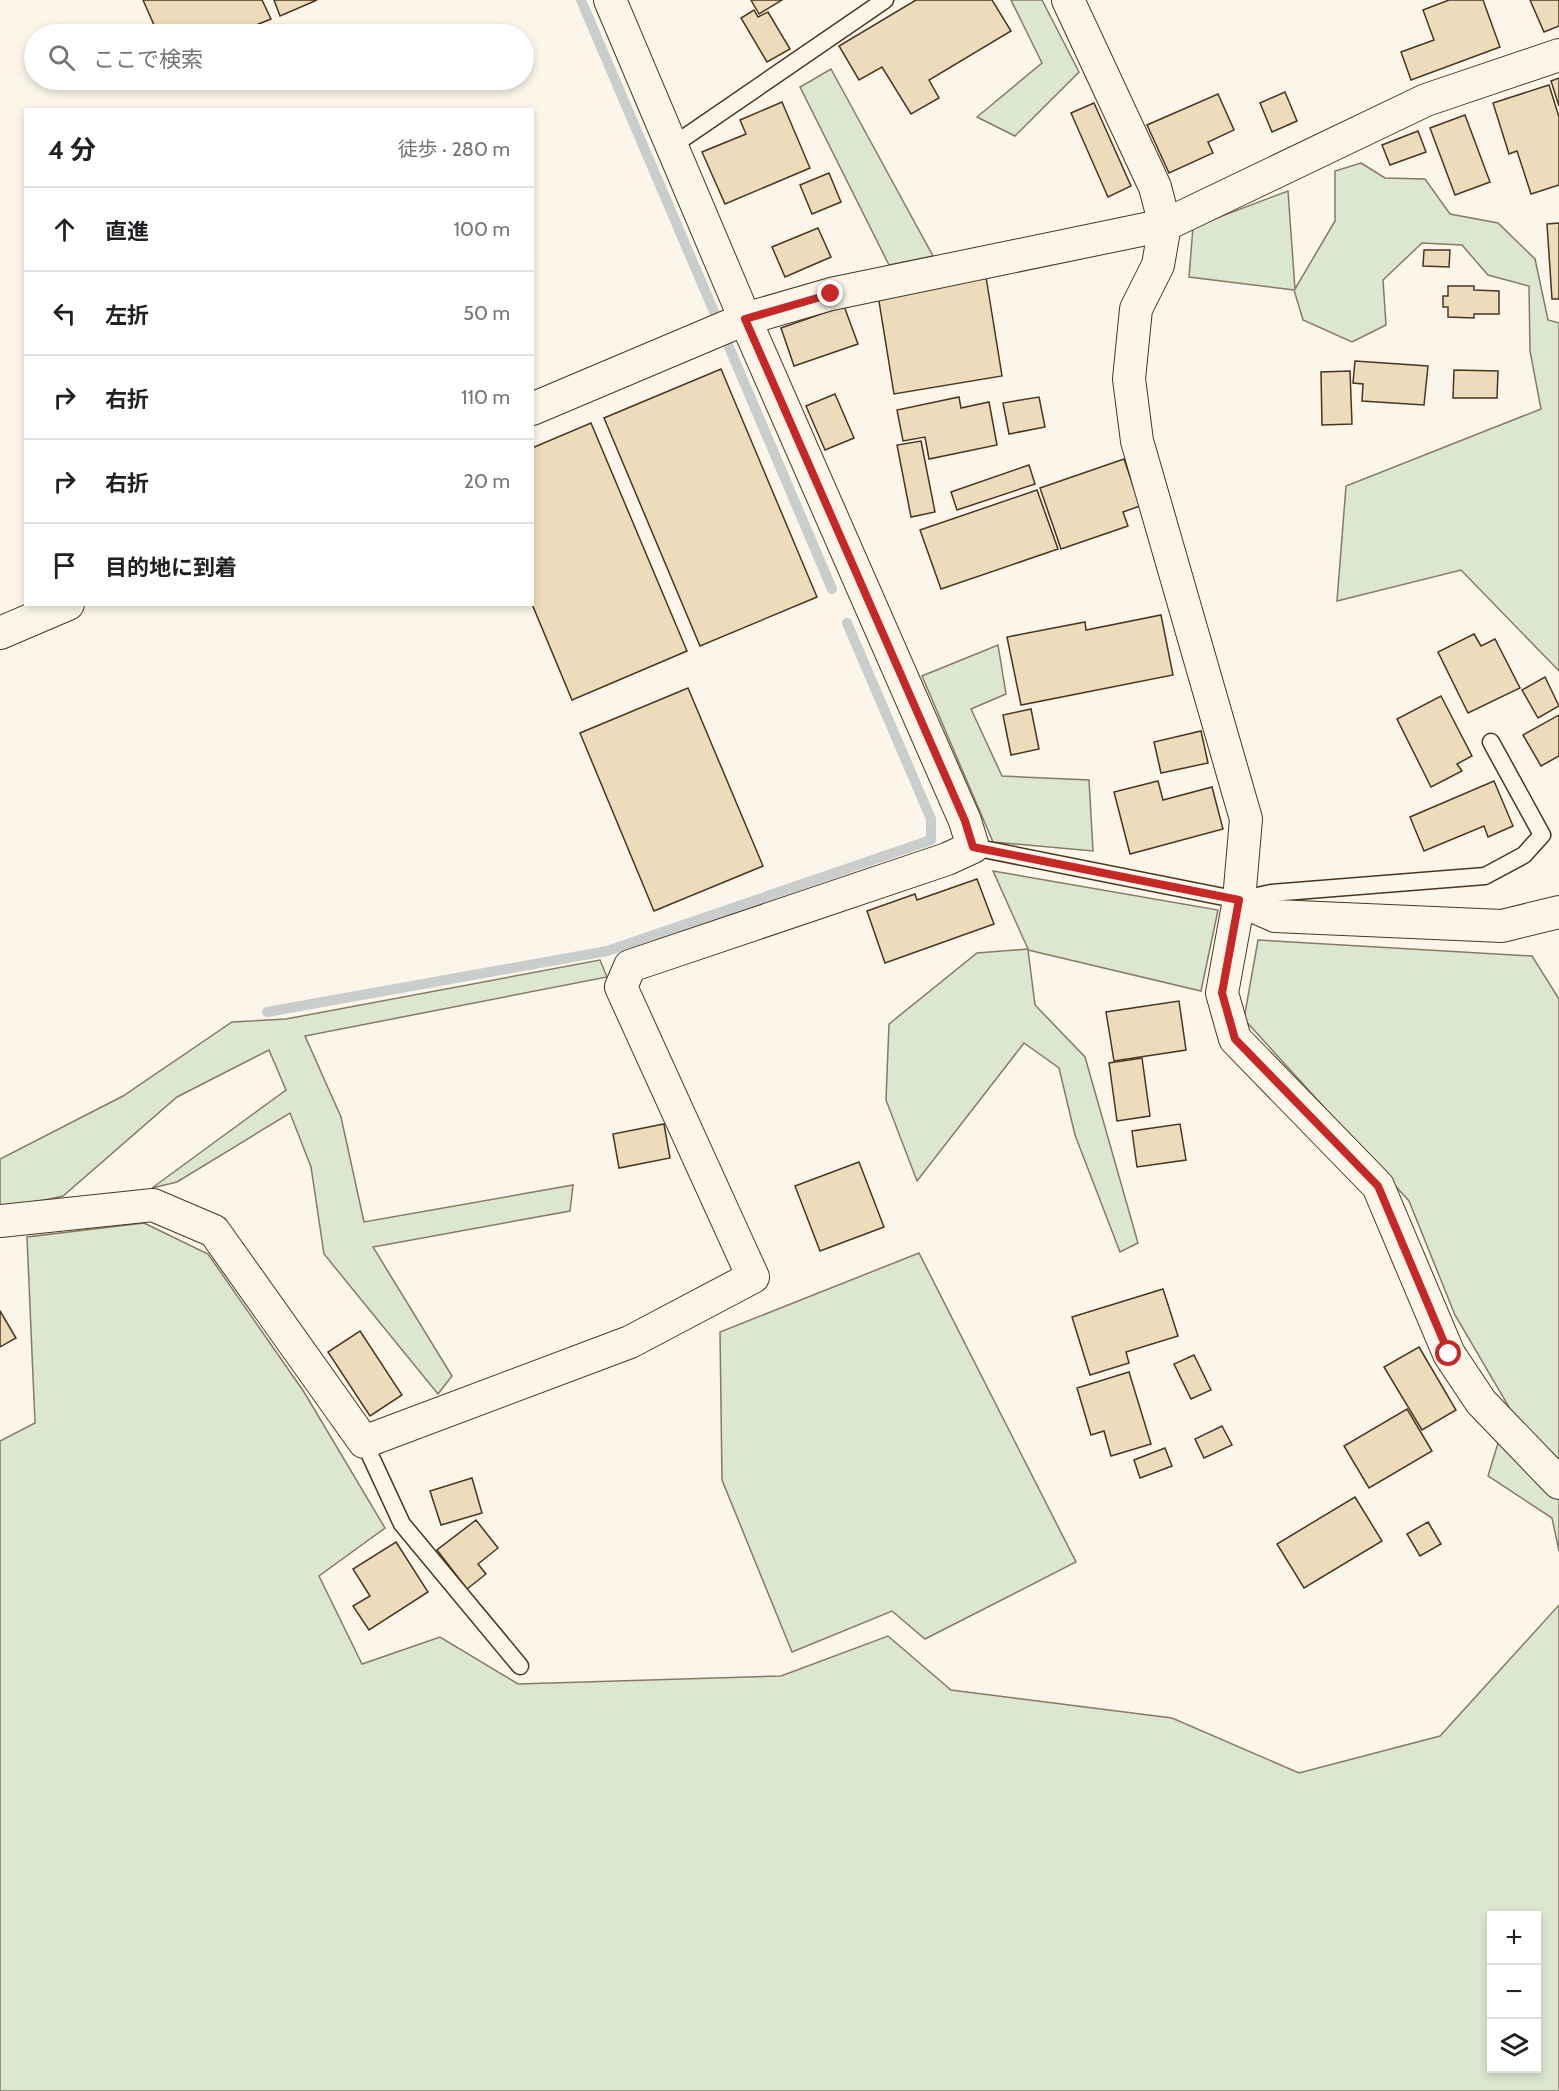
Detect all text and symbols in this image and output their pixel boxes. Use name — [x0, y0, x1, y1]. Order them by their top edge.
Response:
search box — [24, 24, 534, 90]
icon: search — [45, 41, 78, 74]
text: ここで検索 — [93, 46, 203, 73]
text: 4 分 — [48, 134, 96, 166]
text: 徒歩 · 280 m — [398, 137, 510, 161]
icon: ahead — [48, 213, 81, 246]
text: 100 m — [454, 217, 510, 241]
text: 直進 — [105, 218, 149, 245]
route end — [817, 280, 843, 306]
icon: left — [48, 297, 81, 330]
text: 50 m — [463, 301, 510, 325]
text: 左折 — [105, 302, 149, 329]
icon: right — [48, 381, 81, 414]
text: 110 m — [461, 385, 510, 409]
text: 右折 — [105, 386, 149, 413]
icon: right — [48, 465, 81, 498]
text: 20 m — [464, 469, 510, 493]
text: 右折 — [105, 470, 149, 497]
icon: arrive — [48, 549, 81, 582]
text: 目的地に到着 — [105, 554, 237, 581]
route start — [1435, 1340, 1461, 1366]
map controls — [1487, 1911, 1541, 2073]
button: + — [1487, 1911, 1541, 1965]
button: − — [1487, 1965, 1541, 2019]
button: layers — [1487, 2019, 1541, 2073]

